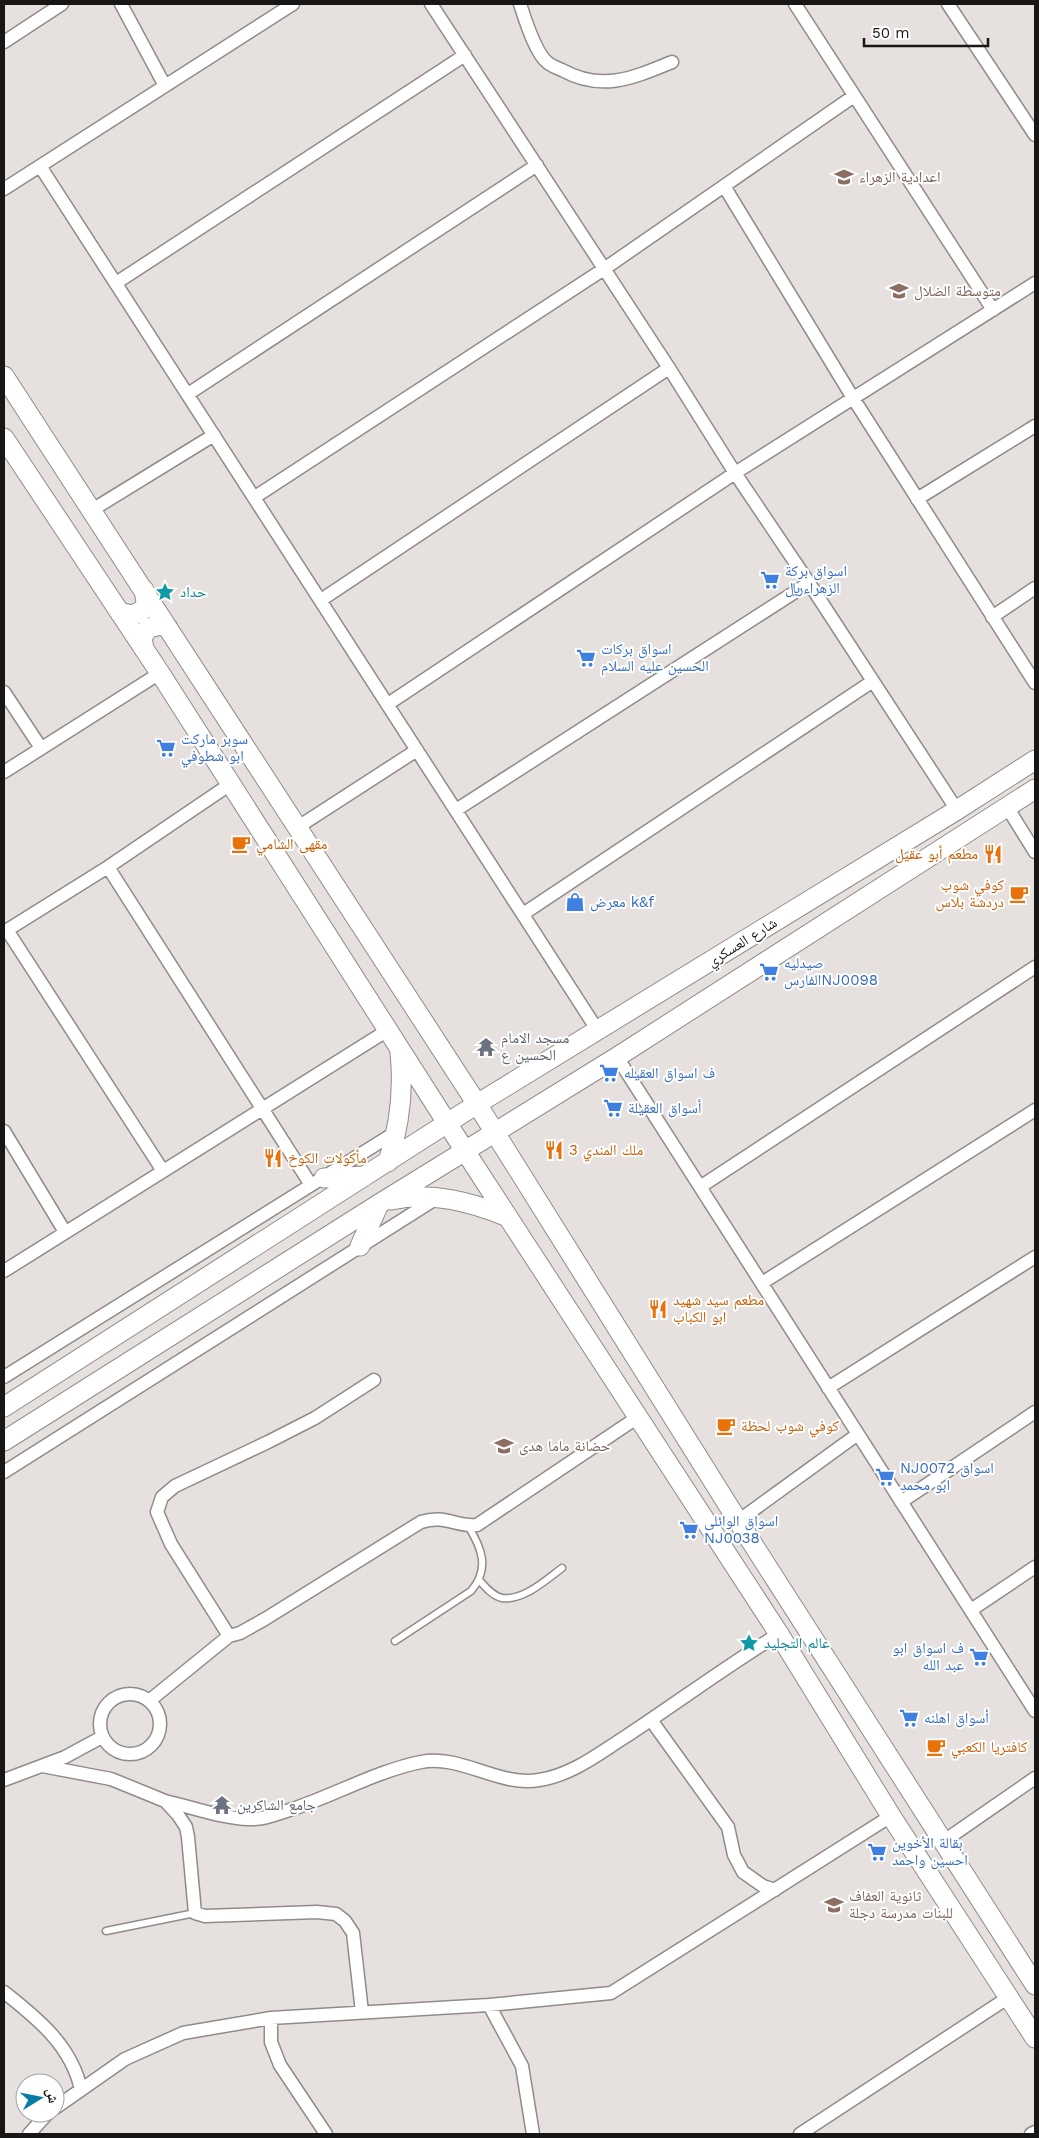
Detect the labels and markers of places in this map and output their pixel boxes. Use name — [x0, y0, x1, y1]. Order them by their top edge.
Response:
school or university icon: اعدادية الزهراء — [833, 166, 855, 188]
place label: اعدادية الزهراء — [859, 168, 941, 186]
school or university icon: متوسطة الضلال — [888, 280, 910, 302]
place label: متوسطة الضلال — [914, 282, 1001, 301]
place label: اسواق بركة الزهراء﷼ — [785, 562, 847, 598]
supermarket icon: اسواق بركة الزهراء﷼ — [759, 569, 781, 591]
place icon: حداد — [154, 581, 176, 603]
place label: حداد — [180, 583, 207, 601]
place label: اسواق بركات الحسين عليه السلام — [601, 640, 709, 676]
supermarket icon: اسواق بركات الحسين عليه السلام — [575, 647, 597, 669]
place label: سوبر ماركت ابو شطوفي — [181, 730, 248, 768]
supermarket icon: سوبر ماركت ابو شطوفي — [155, 737, 177, 759]
cafe icon: مقهى الشامي — [230, 833, 252, 855]
place label: مقهى الشامي — [256, 835, 328, 856]
restaurant icon: مطعم أبو عقيل — [982, 843, 1004, 865]
place label: مطعم أبو عقيل — [895, 845, 978, 864]
place label: كوفي شوب دردشة بلاس — [936, 876, 1004, 912]
cafe icon: كوفي شوب دردشة بلاس — [1008, 883, 1030, 905]
shop icon: معرض k&f — [564, 891, 586, 913]
place label: معرض k&f — [590, 893, 654, 912]
place label: صيدليه الفارسNJ0098 — [784, 954, 878, 990]
supermarket icon: صيدليه الفارسNJ0098 — [758, 961, 780, 983]
place label: مسجد الامام الحسين ع — [501, 1029, 569, 1065]
temple icon: مسجد الامام الحسين ع — [475, 1036, 497, 1058]
supermarket icon: ف اسواق العقيله — [598, 1062, 620, 1084]
place label: ف اسواق العقيله — [624, 1064, 715, 1083]
supermarket icon: أسواق العقيلة — [602, 1097, 624, 1119]
place label: أسواق العقيلة — [628, 1099, 702, 1118]
restaurant icon: ملك المندي 3 — [543, 1139, 565, 1161]
place label: ملك المندي 3 — [569, 1141, 643, 1162]
restaurant icon: مأكولات الكوخ — [262, 1147, 284, 1169]
place label: مأكولات الكوخ — [288, 1149, 367, 1168]
place label: مطعم سيد شهيد ابو الكباب — [673, 1291, 764, 1326]
restaurant icon: مطعم سيد شهيد ابو الكباب — [647, 1298, 669, 1320]
cafe icon: كوفي شوب لحظة — [715, 1415, 737, 1437]
place label: كوفي شوب لحظة — [741, 1417, 839, 1438]
school or university icon: حضانة ماما هدى — [493, 1435, 515, 1457]
place label: حضانة ماما هدى — [519, 1437, 611, 1456]
place label: NJ0072 اسواق ابو محمد — [900, 1459, 994, 1494]
supermarket icon: NJ0072 اسواق ابو محمد — [874, 1466, 896, 1488]
place label: اسواق الوائلی NJ0038 — [704, 1512, 778, 1547]
supermarket icon: اسواق الوائلی NJ0038 — [678, 1519, 700, 1541]
place icon: عالم التجليد — [738, 1632, 760, 1654]
place label: عالم التجليد — [764, 1634, 830, 1653]
place label: ف اسواق ابو عبد الله — [893, 1639, 964, 1674]
supermarket icon: ف اسواق ابو عبد الله — [968, 1646, 990, 1668]
supermarket icon: أسواق اهلنه — [898, 1707, 920, 1729]
place label: أسواق اهلنه — [924, 1709, 989, 1728]
cafe icon: كافتريا الكعبي — [925, 1736, 947, 1758]
place label: كافتريا الكعبي — [951, 1738, 1027, 1759]
temple icon: جامع الشاكرين — [211, 1794, 233, 1816]
place label: جامع الشاكرين — [237, 1796, 317, 1815]
place label: بقالة الأخوين احسين واحمد — [892, 1834, 968, 1870]
supermarket icon: بقالة الأخوين احسين واحمد — [866, 1841, 888, 1863]
place label: ثانوية العفاف للبنات مدرسة دجلة — [849, 1887, 953, 1922]
school or university icon: ثانوية العفاف للبنات مدرسة دجلة — [823, 1894, 845, 1916]

